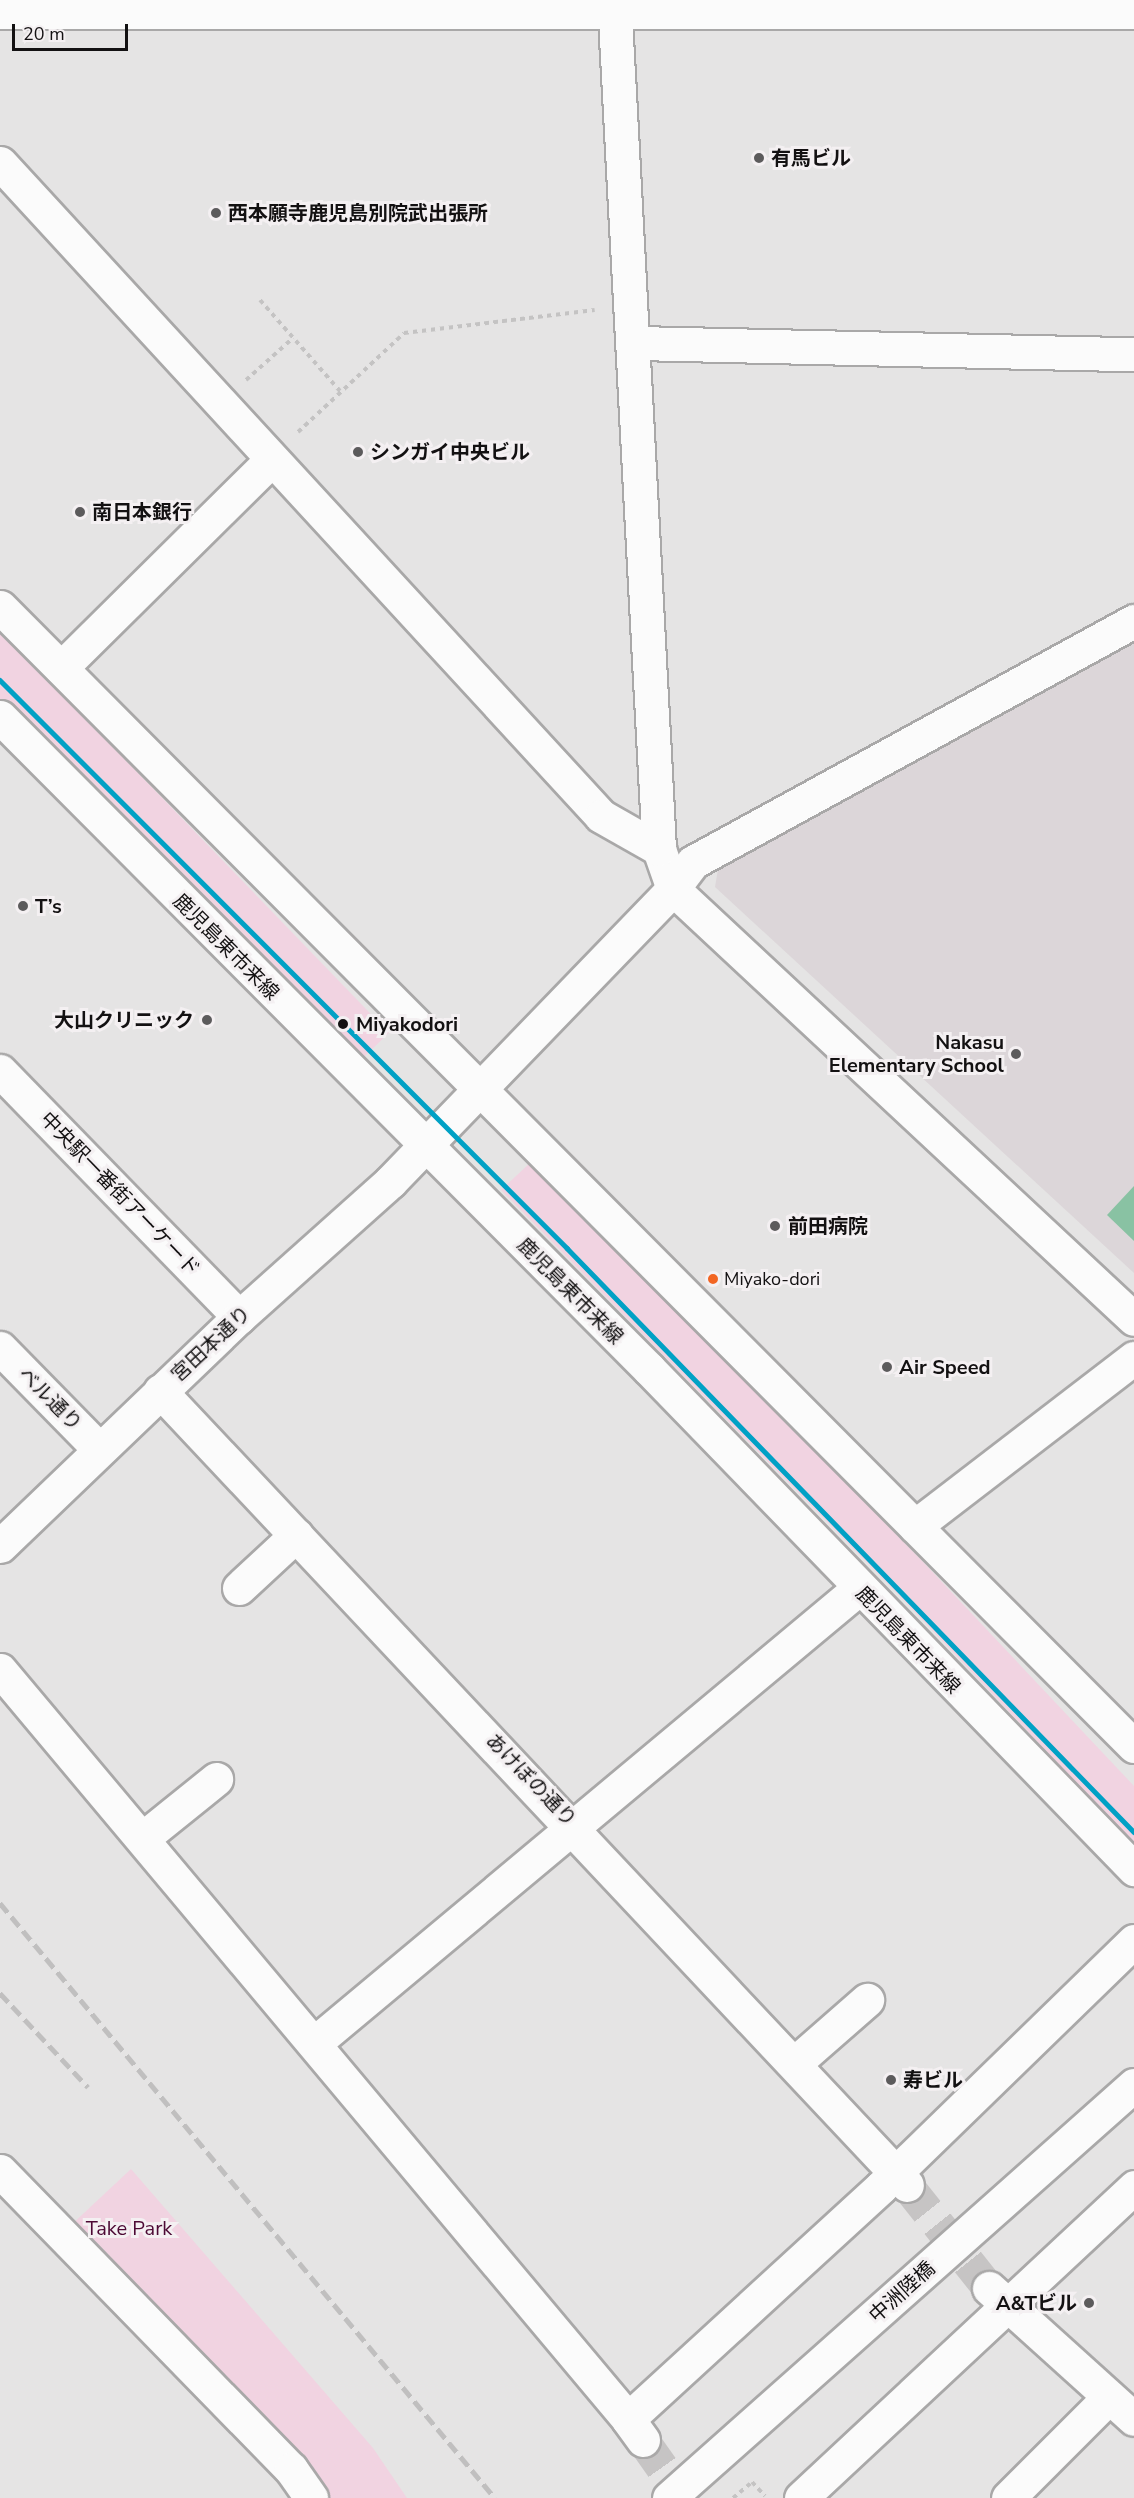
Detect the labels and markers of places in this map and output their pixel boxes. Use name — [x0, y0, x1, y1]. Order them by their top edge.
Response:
place label: 有馬ビル — [771, 146, 851, 170]
marker: 有馬ビル — [752, 151, 766, 165]
place label: 西本願寺鹿児島別院武出張所 — [228, 201, 488, 225]
marker: 西本願寺鹿児島別院武出張所 — [209, 206, 223, 220]
place label: シンガイ中央ビル — [370, 440, 530, 464]
marker: シンガイ中央ビル — [351, 445, 365, 459]
place label: 南日本銀行 — [92, 500, 192, 524]
marker: 南日本銀行 — [73, 505, 87, 519]
place label: T’s — [35, 894, 62, 918]
marker: T’s — [16, 899, 30, 913]
place label: 大山クリニック — [54, 1008, 194, 1032]
marker: 大山クリニック — [198, 1011, 216, 1029]
place label: Miyakodori — [356, 1012, 458, 1036]
marker: Miyakodori — [334, 1015, 352, 1033]
place label: Nakasu Elementary School — [829, 1030, 1004, 1077]
marker: Nakasu Elementary School — [1009, 1047, 1023, 1061]
place label: 前田病院 — [788, 1214, 868, 1238]
marker: 前田病院 — [766, 1217, 784, 1235]
place label: Miyako-dori — [724, 1268, 820, 1290]
marker: Miyako-dori — [707, 1273, 719, 1285]
place label: Air Speed — [899, 1355, 991, 1379]
marker: Air Speed — [880, 1360, 894, 1374]
place label: 寿ビル — [903, 2068, 963, 2092]
marker: 寿ビル — [884, 2073, 898, 2087]
place label: A&Tビル — [996, 2291, 1077, 2315]
marker: A&Tビル — [1082, 2296, 1096, 2310]

